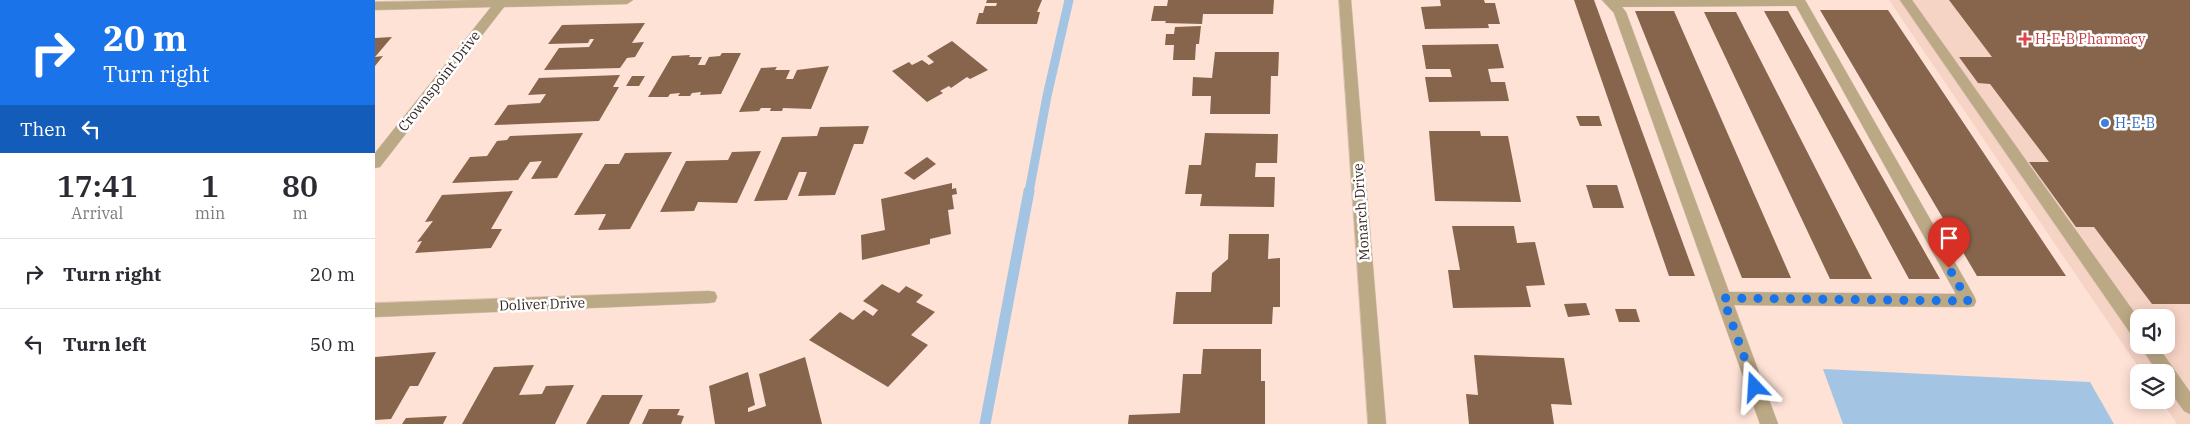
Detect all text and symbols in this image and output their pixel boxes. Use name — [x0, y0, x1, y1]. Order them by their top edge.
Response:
text: 20 m — [103, 15, 187, 61]
icon: right — [20, 20, 85, 85]
street label: Crownspoint Drive — [394, 27, 484, 135]
place label: H-E-B Pharmacy — [2035, 30, 2146, 48]
marker: H-E-B Pharmacy — [2019, 33, 2031, 45]
text: Turn right — [103, 59, 210, 88]
place label: H-E-B — [2115, 114, 2155, 132]
icon: left — [77, 115, 105, 143]
text: Then — [20, 117, 67, 141]
marker: H-E-B — [2099, 117, 2111, 129]
street label: Monarch Drive — [1349, 163, 1373, 261]
text: 17:41 — [57, 166, 138, 205]
text: 1 — [201, 166, 219, 205]
text: 80 — [282, 166, 318, 205]
text: Arrival — [71, 203, 123, 223]
text: min — [195, 203, 225, 223]
text: m — [292, 203, 308, 223]
pin — [1928, 217, 1970, 268]
icon: arrive — [1935, 224, 1963, 252]
icon: right — [20, 260, 48, 288]
text: Turn right — [63, 262, 161, 286]
text: 20 m — [310, 262, 355, 286]
street label: Doliver Drive — [499, 294, 585, 314]
map controls — [2130, 309, 2175, 409]
button: sound — [2130, 309, 2175, 354]
icon: left — [20, 330, 48, 358]
text: Turn left — [63, 332, 146, 356]
text: 50 m — [310, 332, 355, 356]
position arrow — [1728, 360, 1780, 412]
button: layers — [2130, 364, 2175, 409]

